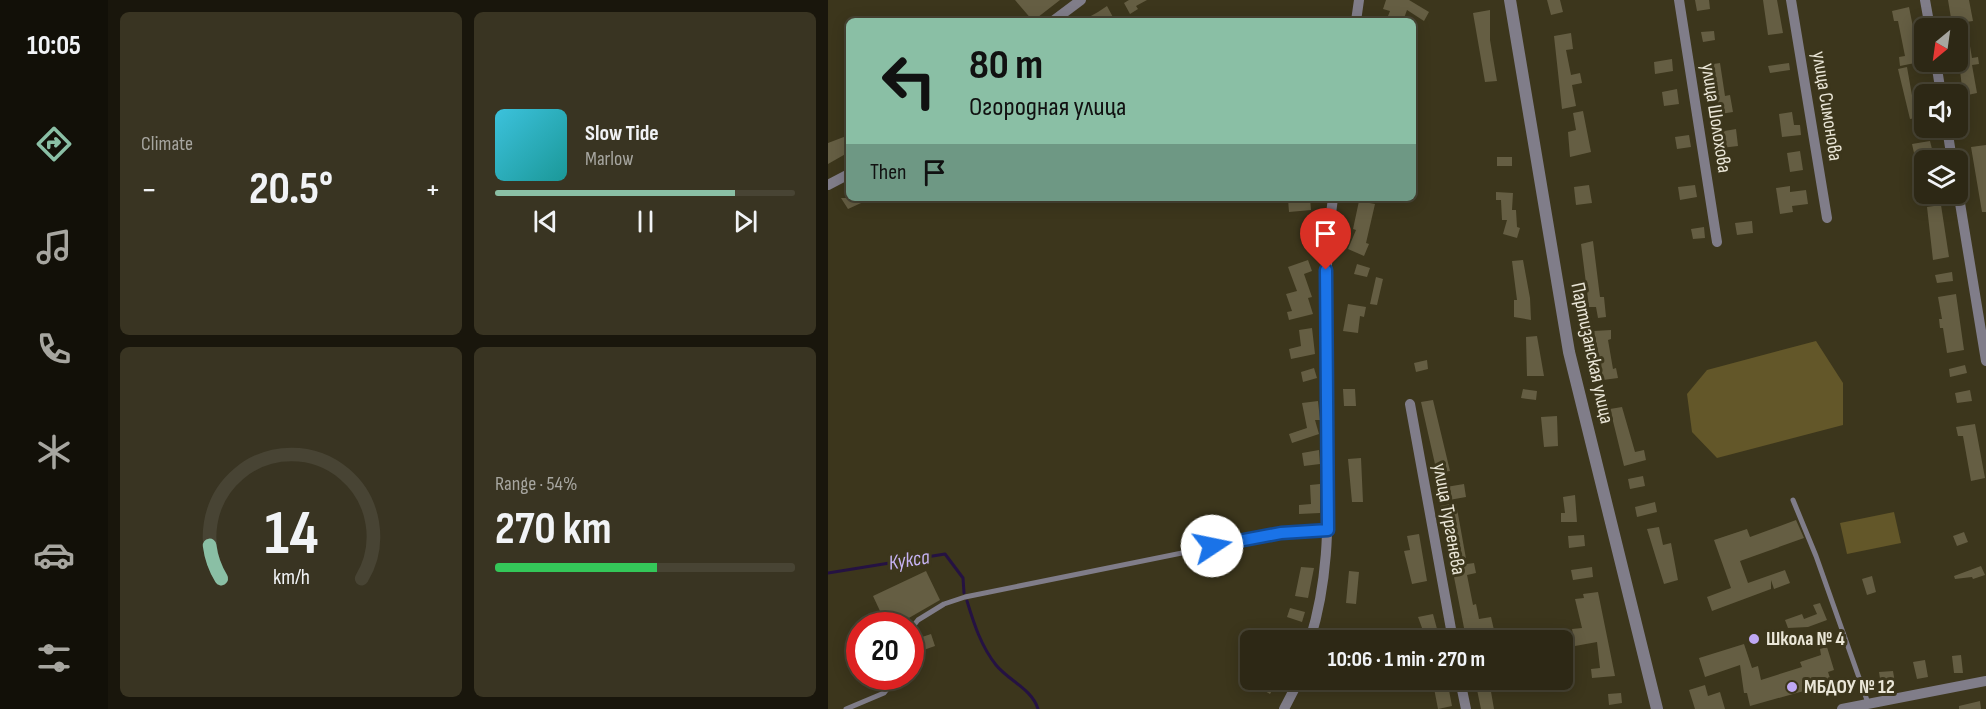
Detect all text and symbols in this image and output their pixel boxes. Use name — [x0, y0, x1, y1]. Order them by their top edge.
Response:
north arrow — [1914, 18, 1968, 72]
map controls — [1914, 18, 1968, 204]
text: 10:05 — [27, 30, 81, 62]
text: 80 m — [969, 40, 1043, 91]
icon: left — [870, 42, 948, 120]
street label: улица Симонова — [1806, 49, 1848, 163]
street label: улица Шолохова — [1695, 61, 1737, 175]
button: sound — [1914, 84, 1968, 138]
text: Огородная улица — [969, 91, 1126, 123]
text: Slow Tide — [585, 120, 659, 147]
icon: directions — [33, 123, 75, 165]
text: Climate — [141, 132, 193, 156]
text: Marlow — [585, 147, 633, 171]
button: layers — [1914, 150, 1968, 204]
icon: arrive — [918, 156, 951, 189]
text: Then — [870, 159, 906, 186]
text: 20.5° — [249, 162, 333, 217]
text: − — [141, 170, 157, 210]
text: + — [425, 170, 441, 210]
icon: previous — [529, 205, 562, 238]
icon: pause — [629, 205, 662, 238]
icon: next — [729, 205, 762, 238]
pin — [1300, 208, 1351, 270]
icon: arrive — [1309, 217, 1342, 250]
icon: music — [33, 226, 75, 268]
street label: Партизанская улица — [1565, 280, 1619, 426]
icon: phone — [33, 328, 75, 370]
icon: climate — [33, 431, 75, 473]
street label: улица Тургенева — [1427, 461, 1471, 577]
text: Range · 54% — [495, 472, 577, 496]
text: 14 — [264, 497, 318, 572]
text: 270 km — [495, 502, 611, 557]
position arrow — [1180, 514, 1244, 578]
icon: car — [33, 534, 75, 576]
water label: Кукса — [887, 544, 932, 576]
text: km/h — [272, 565, 310, 590]
speed limit sign: 20 — [846, 612, 924, 690]
place label: Школа № 4 — [1766, 627, 1845, 651]
marker: Школа № 4 — [1747, 632, 1761, 646]
icon: filters — [33, 637, 75, 679]
text: 10:06 · 1 min · 270 m — [1328, 646, 1485, 673]
place label: МБДОУ № 12 — [1804, 675, 1895, 699]
marker: МБДОУ № 12 — [1785, 680, 1799, 694]

